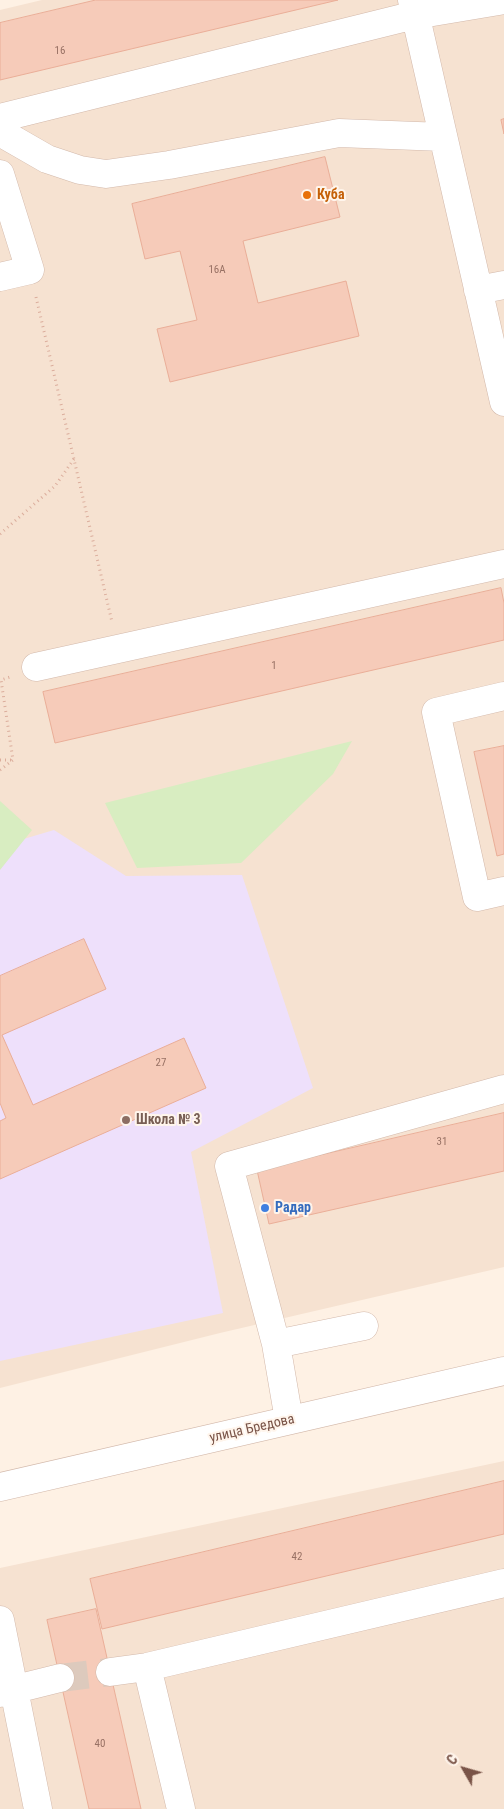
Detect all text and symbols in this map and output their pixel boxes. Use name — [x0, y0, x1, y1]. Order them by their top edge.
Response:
house number: 16 — [55, 44, 65, 58]
place label: Куба — [317, 187, 344, 203]
marker: Куба — [301, 189, 313, 201]
house number: 16А — [208, 263, 226, 277]
house number: 1 — [271, 659, 277, 673]
house number: 27 — [156, 1056, 166, 1070]
place label: Школа № 3 — [136, 1112, 201, 1128]
marker: Школа № 3 — [120, 1114, 132, 1126]
house number: 31 — [437, 1135, 447, 1149]
place label: Радар — [275, 1200, 311, 1216]
marker: Радар — [259, 1202, 271, 1214]
street label: улица Бредова — [208, 1411, 296, 1447]
house number: 42 — [292, 1550, 302, 1564]
house number: 40 — [95, 1737, 105, 1751]
north arrow — [439, 1744, 489, 1794]
text: С — [443, 1752, 461, 1768]

